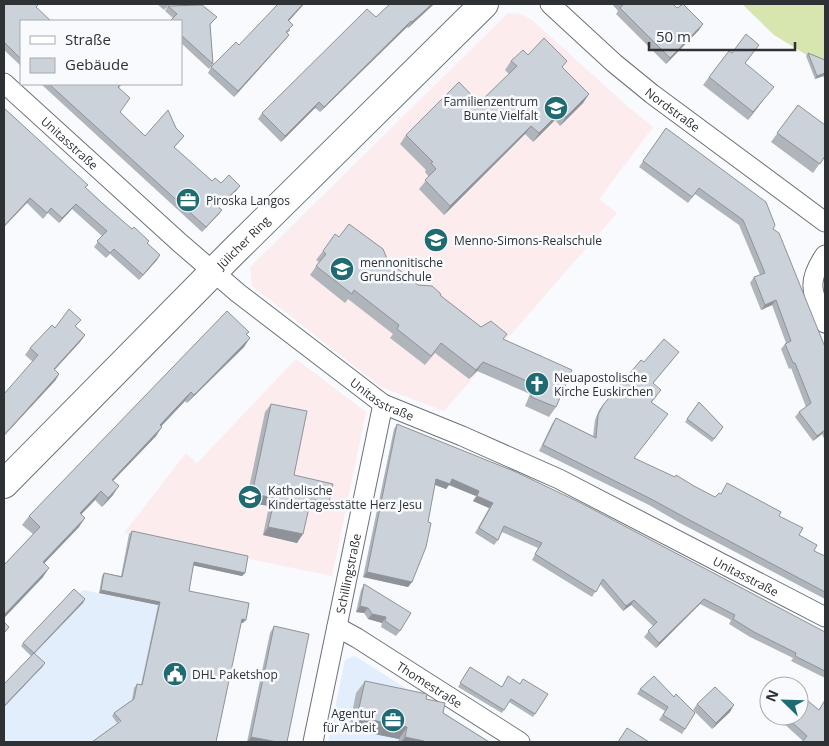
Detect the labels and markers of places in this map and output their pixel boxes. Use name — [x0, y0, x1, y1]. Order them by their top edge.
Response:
place label: Familienzentrum Bunte Vielfalt — [443, 93, 538, 124]
school or university icon: Familienzentrum Bunte Vielfalt — [543, 95, 569, 121]
office icon: Piroska Langos — [175, 187, 201, 213]
place label: Piroska Langos — [206, 192, 290, 209]
school or university icon: Menno-Simons-Realschule — [423, 227, 449, 253]
place label: Menno-Simons-Realschule — [454, 232, 602, 249]
place label: mennonitische Grundschule — [360, 254, 443, 285]
school or university icon: mennonitische Grundschule — [329, 256, 355, 282]
place label: Neuapostolische Kirche Euskirchen — [554, 369, 653, 400]
church icon: Neuapostolische Kirche Euskirchen — [524, 371, 550, 397]
place label: Katholische Kindertagesstätte Herz Jesu — [268, 482, 422, 513]
school or university icon: Katholische Kindertagesstätte Herz Jesu — [237, 484, 263, 510]
public building icon: DHL Paketshop — [162, 661, 188, 687]
place label: DHL Paketshop — [192, 666, 278, 683]
place label: Agentur für Arbeit — [323, 705, 376, 736]
office icon: Agentur für Arbeit — [380, 707, 406, 733]

